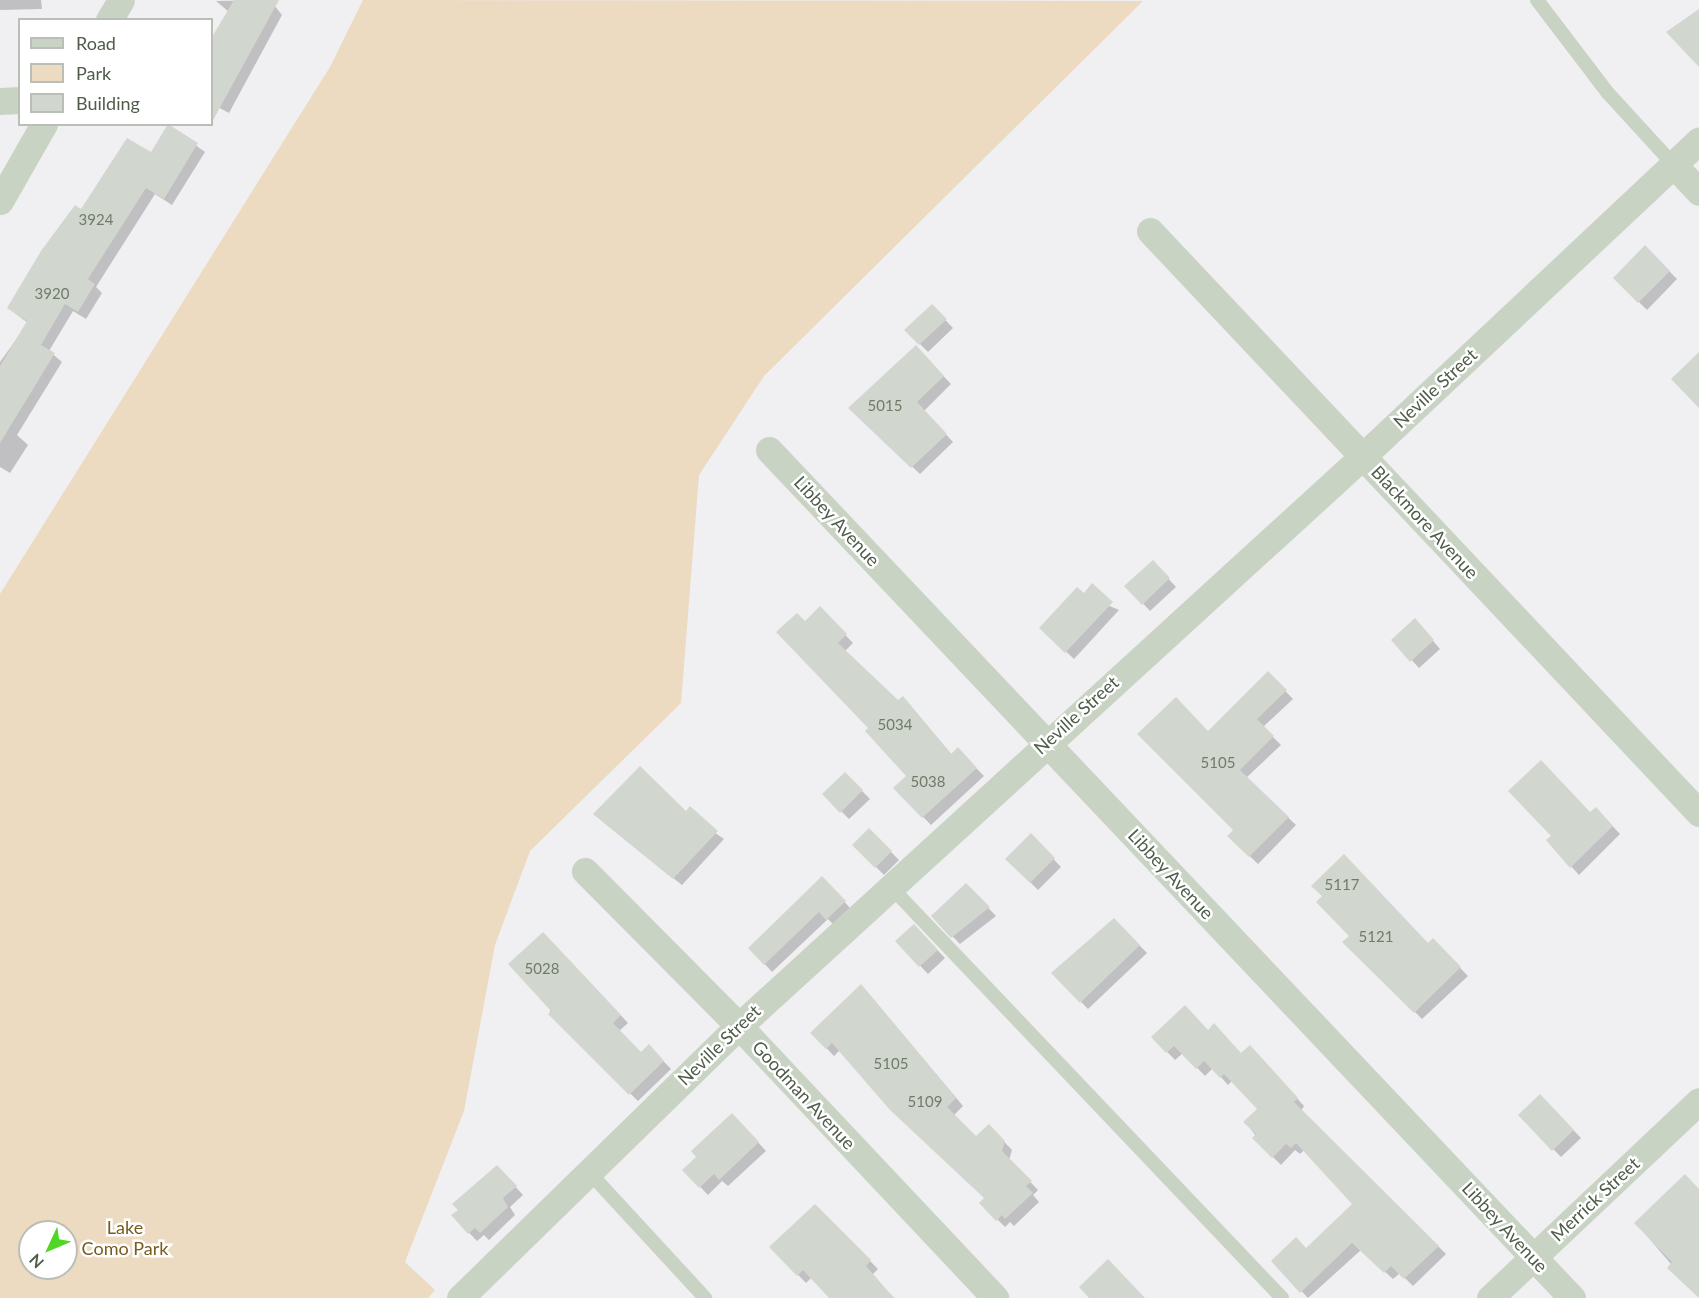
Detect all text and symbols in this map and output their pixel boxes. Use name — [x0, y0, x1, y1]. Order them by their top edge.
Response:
legend — [18, 18, 213, 126]
text: Road — [76, 32, 116, 54]
text: Park — [76, 62, 111, 84]
text: Building — [76, 92, 140, 114]
house number: 3924 — [79, 211, 113, 229]
house number: 3920 — [35, 285, 69, 303]
street label: Neville Street — [1389, 344, 1481, 432]
house number: 5015 — [868, 397, 902, 415]
street label: Blackmore Avenue — [1367, 461, 1483, 583]
street label: Libbey Avenue — [789, 471, 885, 571]
street label: Neville Street — [1029, 671, 1123, 759]
house number: 5034 — [878, 716, 912, 734]
house number: 5105 — [1201, 754, 1235, 772]
house number: 5038 — [911, 773, 945, 791]
street label: Libbey Avenue — [1123, 824, 1219, 924]
house number: 5117 — [1325, 876, 1359, 894]
house number: 5121 — [1359, 928, 1393, 946]
house number: 5028 — [525, 960, 559, 978]
street label: Neville Street — [673, 1000, 765, 1090]
street label: Goodman Avenue — [748, 1036, 860, 1154]
house number: 5105 — [874, 1055, 908, 1073]
house number: 5109 — [908, 1093, 942, 1111]
street label: Merrick Street — [1546, 1153, 1644, 1245]
street label: Libbey Avenue — [1457, 1177, 1553, 1277]
park label: Lake Como Park — [82, 1217, 168, 1260]
north arrow — [18, 1220, 78, 1280]
text: N — [25, 1250, 47, 1273]

